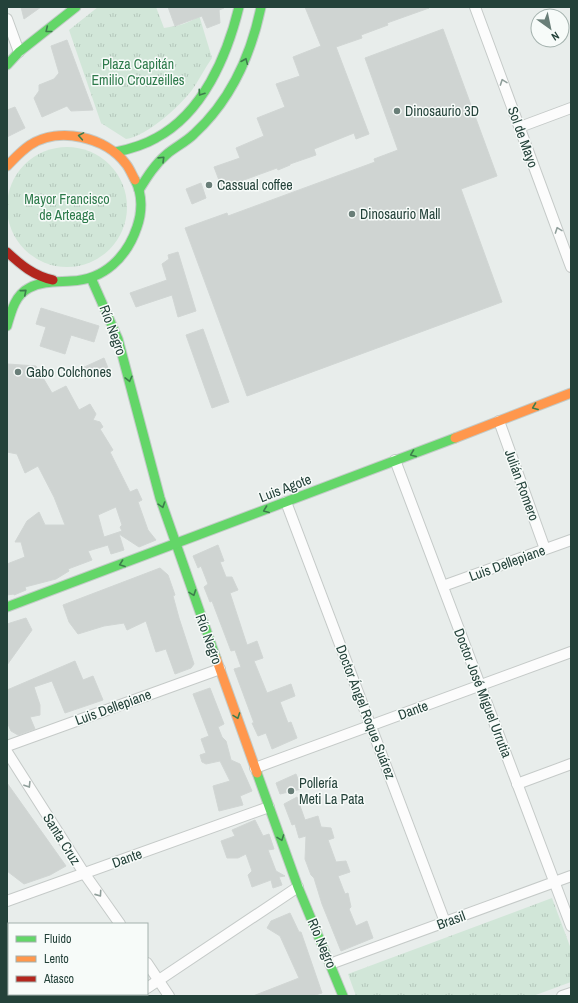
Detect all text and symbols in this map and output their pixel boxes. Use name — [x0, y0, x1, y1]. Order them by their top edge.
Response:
north arrow — [530, 8, 570, 48]
one-way arrow — [45, 25, 52, 32]
text: N — [549, 29, 562, 44]
park label: Plaza Capitán Emilio Crouzeilles — [91, 55, 185, 89]
one-way arrow — [240, 58, 248, 65]
one-way arrow — [499, 78, 507, 85]
one-way arrow — [198, 89, 206, 96]
place label: Dinosaurio 3D — [405, 102, 479, 120]
street label: Sol de Mayo — [504, 104, 542, 170]
marker: Dinosaurio 3D — [392, 106, 402, 116]
one-way arrow — [78, 132, 84, 141]
one-way arrow — [157, 156, 165, 164]
place label: Cassual coffee — [217, 176, 293, 194]
marker: Cassual coffee — [204, 180, 214, 190]
park label: Mayor Francisco de Arteaga — [24, 190, 110, 224]
place label: Dinosaurio Mall — [360, 205, 440, 223]
marker: Dinosaurio Mall — [347, 209, 357, 219]
one-way arrow — [554, 227, 562, 234]
one-way arrow — [20, 289, 27, 296]
street label: Río Negro — [96, 302, 130, 358]
place label: Gabo Colchones — [26, 363, 112, 381]
marker: Gabo Colchones — [13, 367, 23, 377]
one-way arrow — [124, 376, 132, 383]
one-way arrow — [531, 402, 538, 410]
street label: Julián Romero — [501, 447, 543, 523]
one-way arrow — [410, 449, 417, 457]
street label: Luis Agote — [256, 470, 314, 506]
one-way arrow — [157, 501, 166, 508]
one-way arrow — [262, 506, 269, 514]
street label: Luis Dellepiane — [466, 541, 548, 585]
one-way arrow — [119, 560, 126, 568]
one-way arrow — [188, 590, 197, 597]
street label: Río Negro — [192, 611, 226, 667]
street label: Doctor José Miguel Urrutia — [450, 626, 516, 761]
street label: Doctor Ángel Roque Suárez — [332, 642, 400, 782]
street label: Luis Dellepiane — [72, 685, 154, 729]
street label: Dante — [396, 696, 430, 724]
one-way arrow — [232, 712, 240, 719]
place label: Pollería Meti La Pata — [299, 774, 365, 808]
one-way arrow — [23, 781, 31, 788]
marker: Pollería Meti La Pata — [286, 786, 296, 796]
street label: Santa Cruz — [39, 810, 85, 868]
one-way arrow — [276, 835, 284, 842]
street label: Dante — [110, 844, 144, 872]
one-way arrow — [94, 890, 102, 897]
street label: Brasil — [434, 907, 468, 933]
street label: Río Negro — [303, 915, 341, 971]
legend — [8, 923, 148, 995]
text: Fluido — [44, 931, 71, 947]
text: Lento — [44, 951, 69, 967]
text: Atasco — [43, 971, 74, 987]

